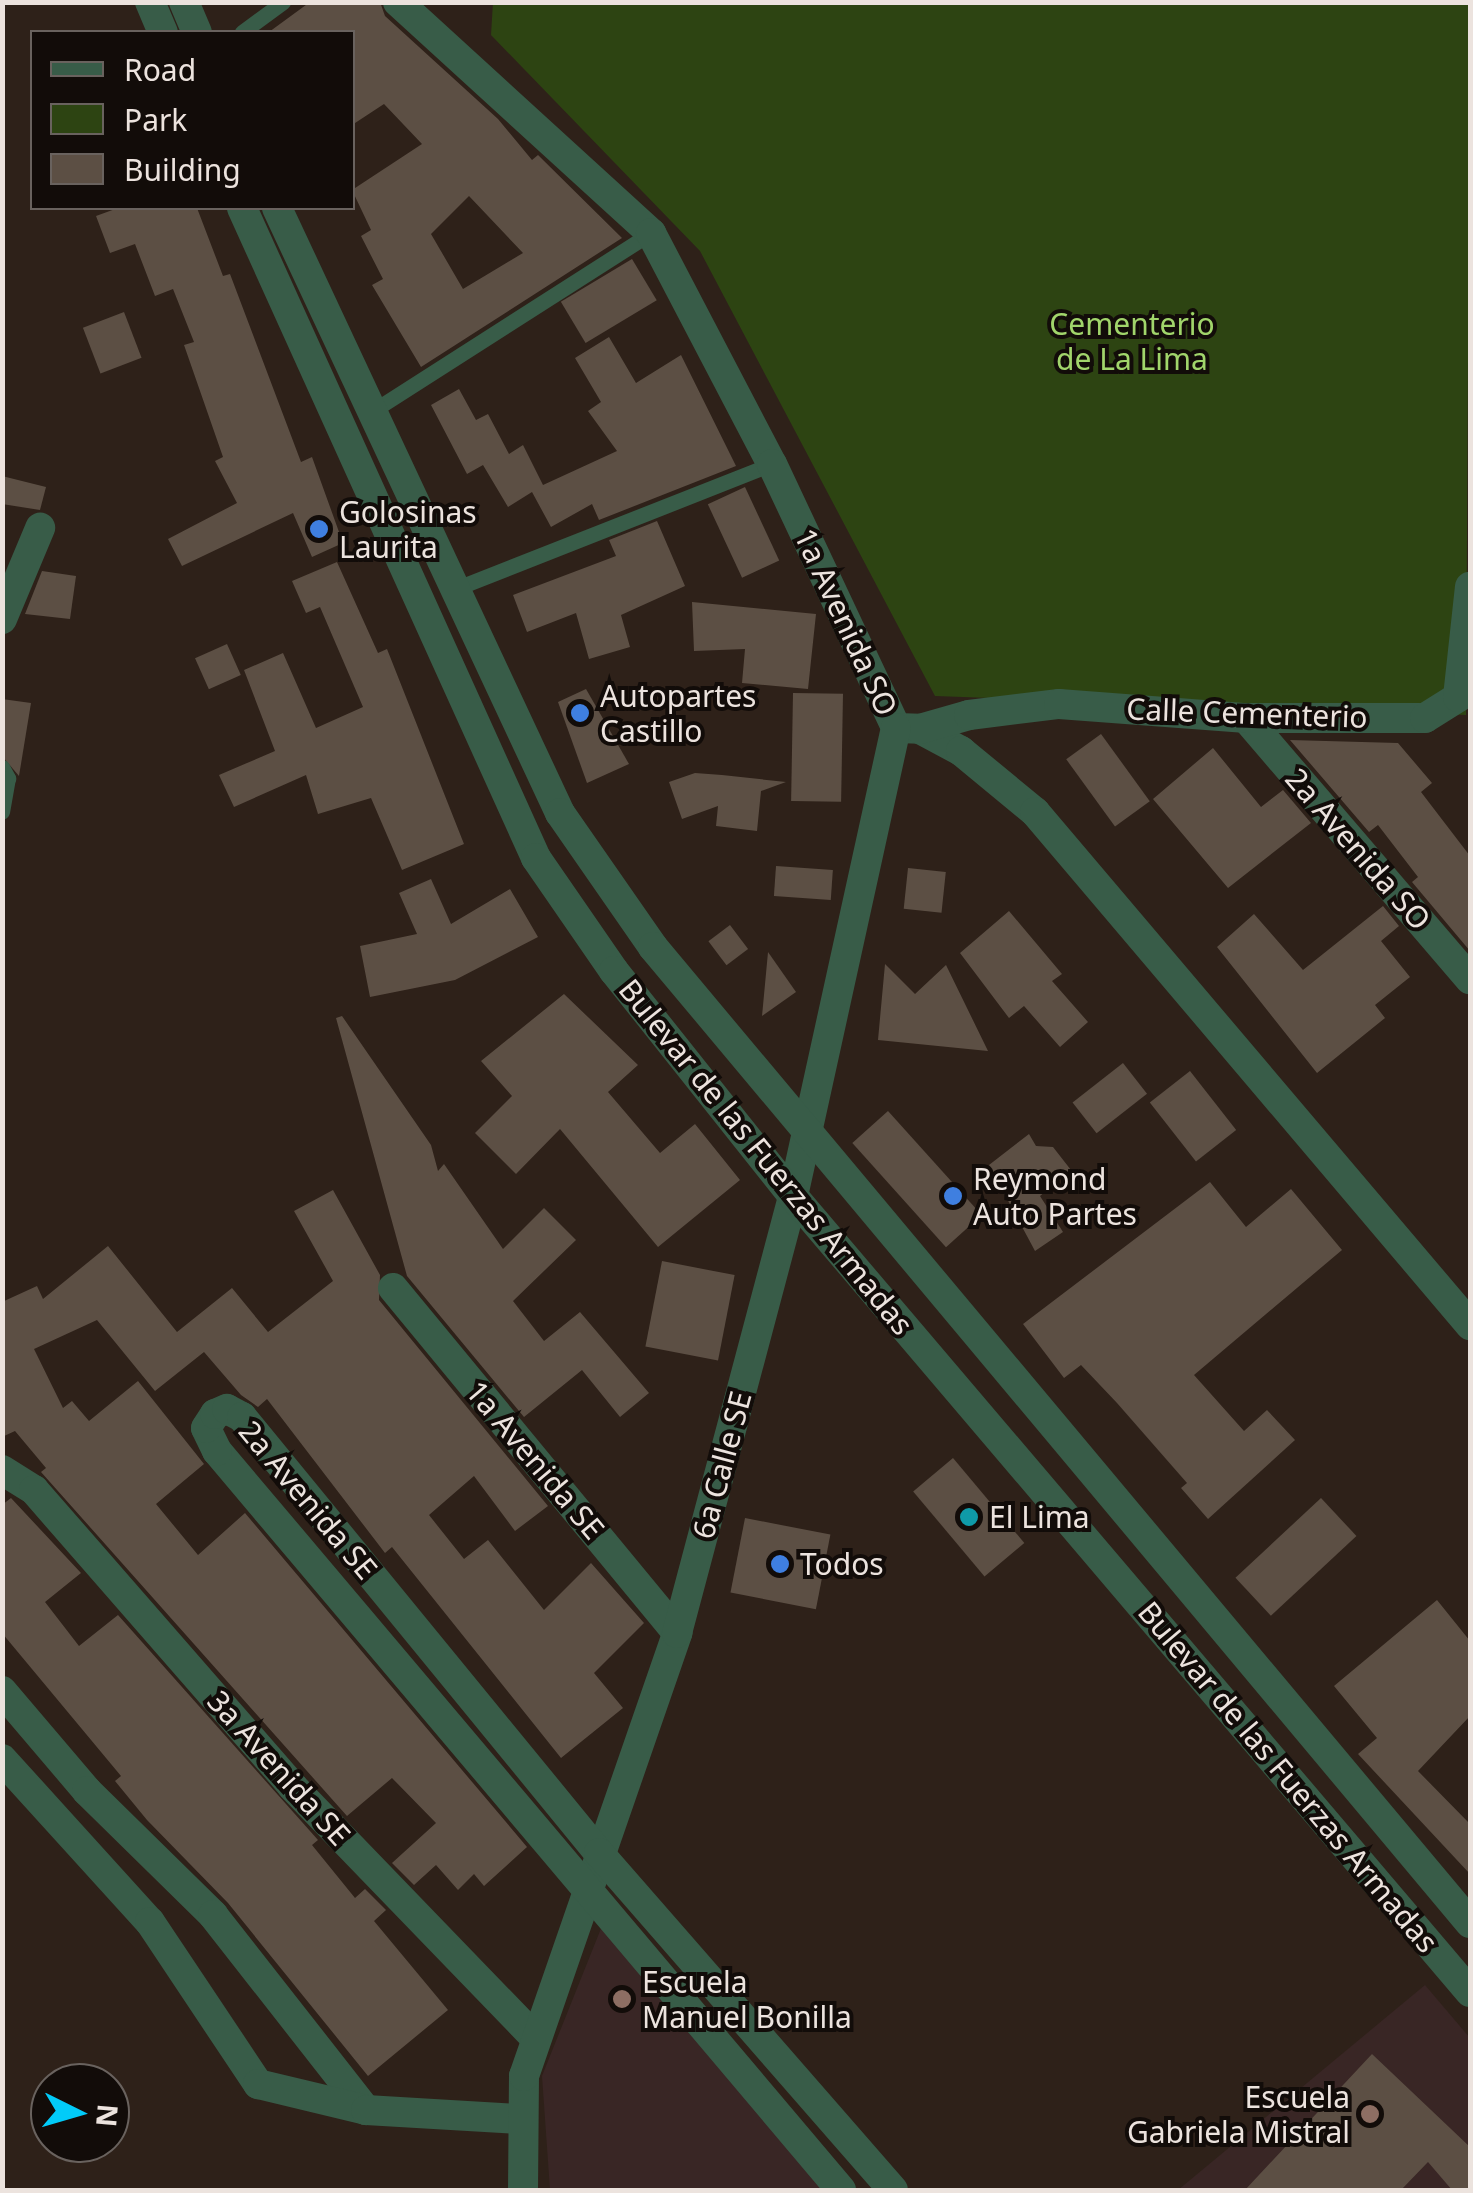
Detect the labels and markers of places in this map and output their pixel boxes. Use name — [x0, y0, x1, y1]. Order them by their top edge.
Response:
place label: Golosinas Laurita — [339, 494, 477, 564]
marker: Golosinas Laurita — [308, 518, 330, 540]
place label: Autopartes Castillo — [600, 678, 756, 748]
marker: Autopartes Castillo — [569, 702, 591, 724]
place label: Reymond Auto Partes — [973, 1161, 1137, 1232]
marker: Reymond Auto Partes — [942, 1185, 964, 1207]
place label: El Lima — [989, 1499, 1090, 1535]
marker: El Lima — [958, 1506, 980, 1528]
place label: Todos — [800, 1546, 884, 1582]
marker: Todos — [769, 1553, 791, 1575]
place label: Escuela Manuel Bonilla — [642, 1964, 852, 2034]
marker: Escuela Manuel Bonilla — [611, 1988, 633, 2010]
place label: Escuela Gabriela Mistral — [1127, 2079, 1350, 2150]
marker: Escuela Gabriela Mistral — [1359, 2103, 1381, 2125]

